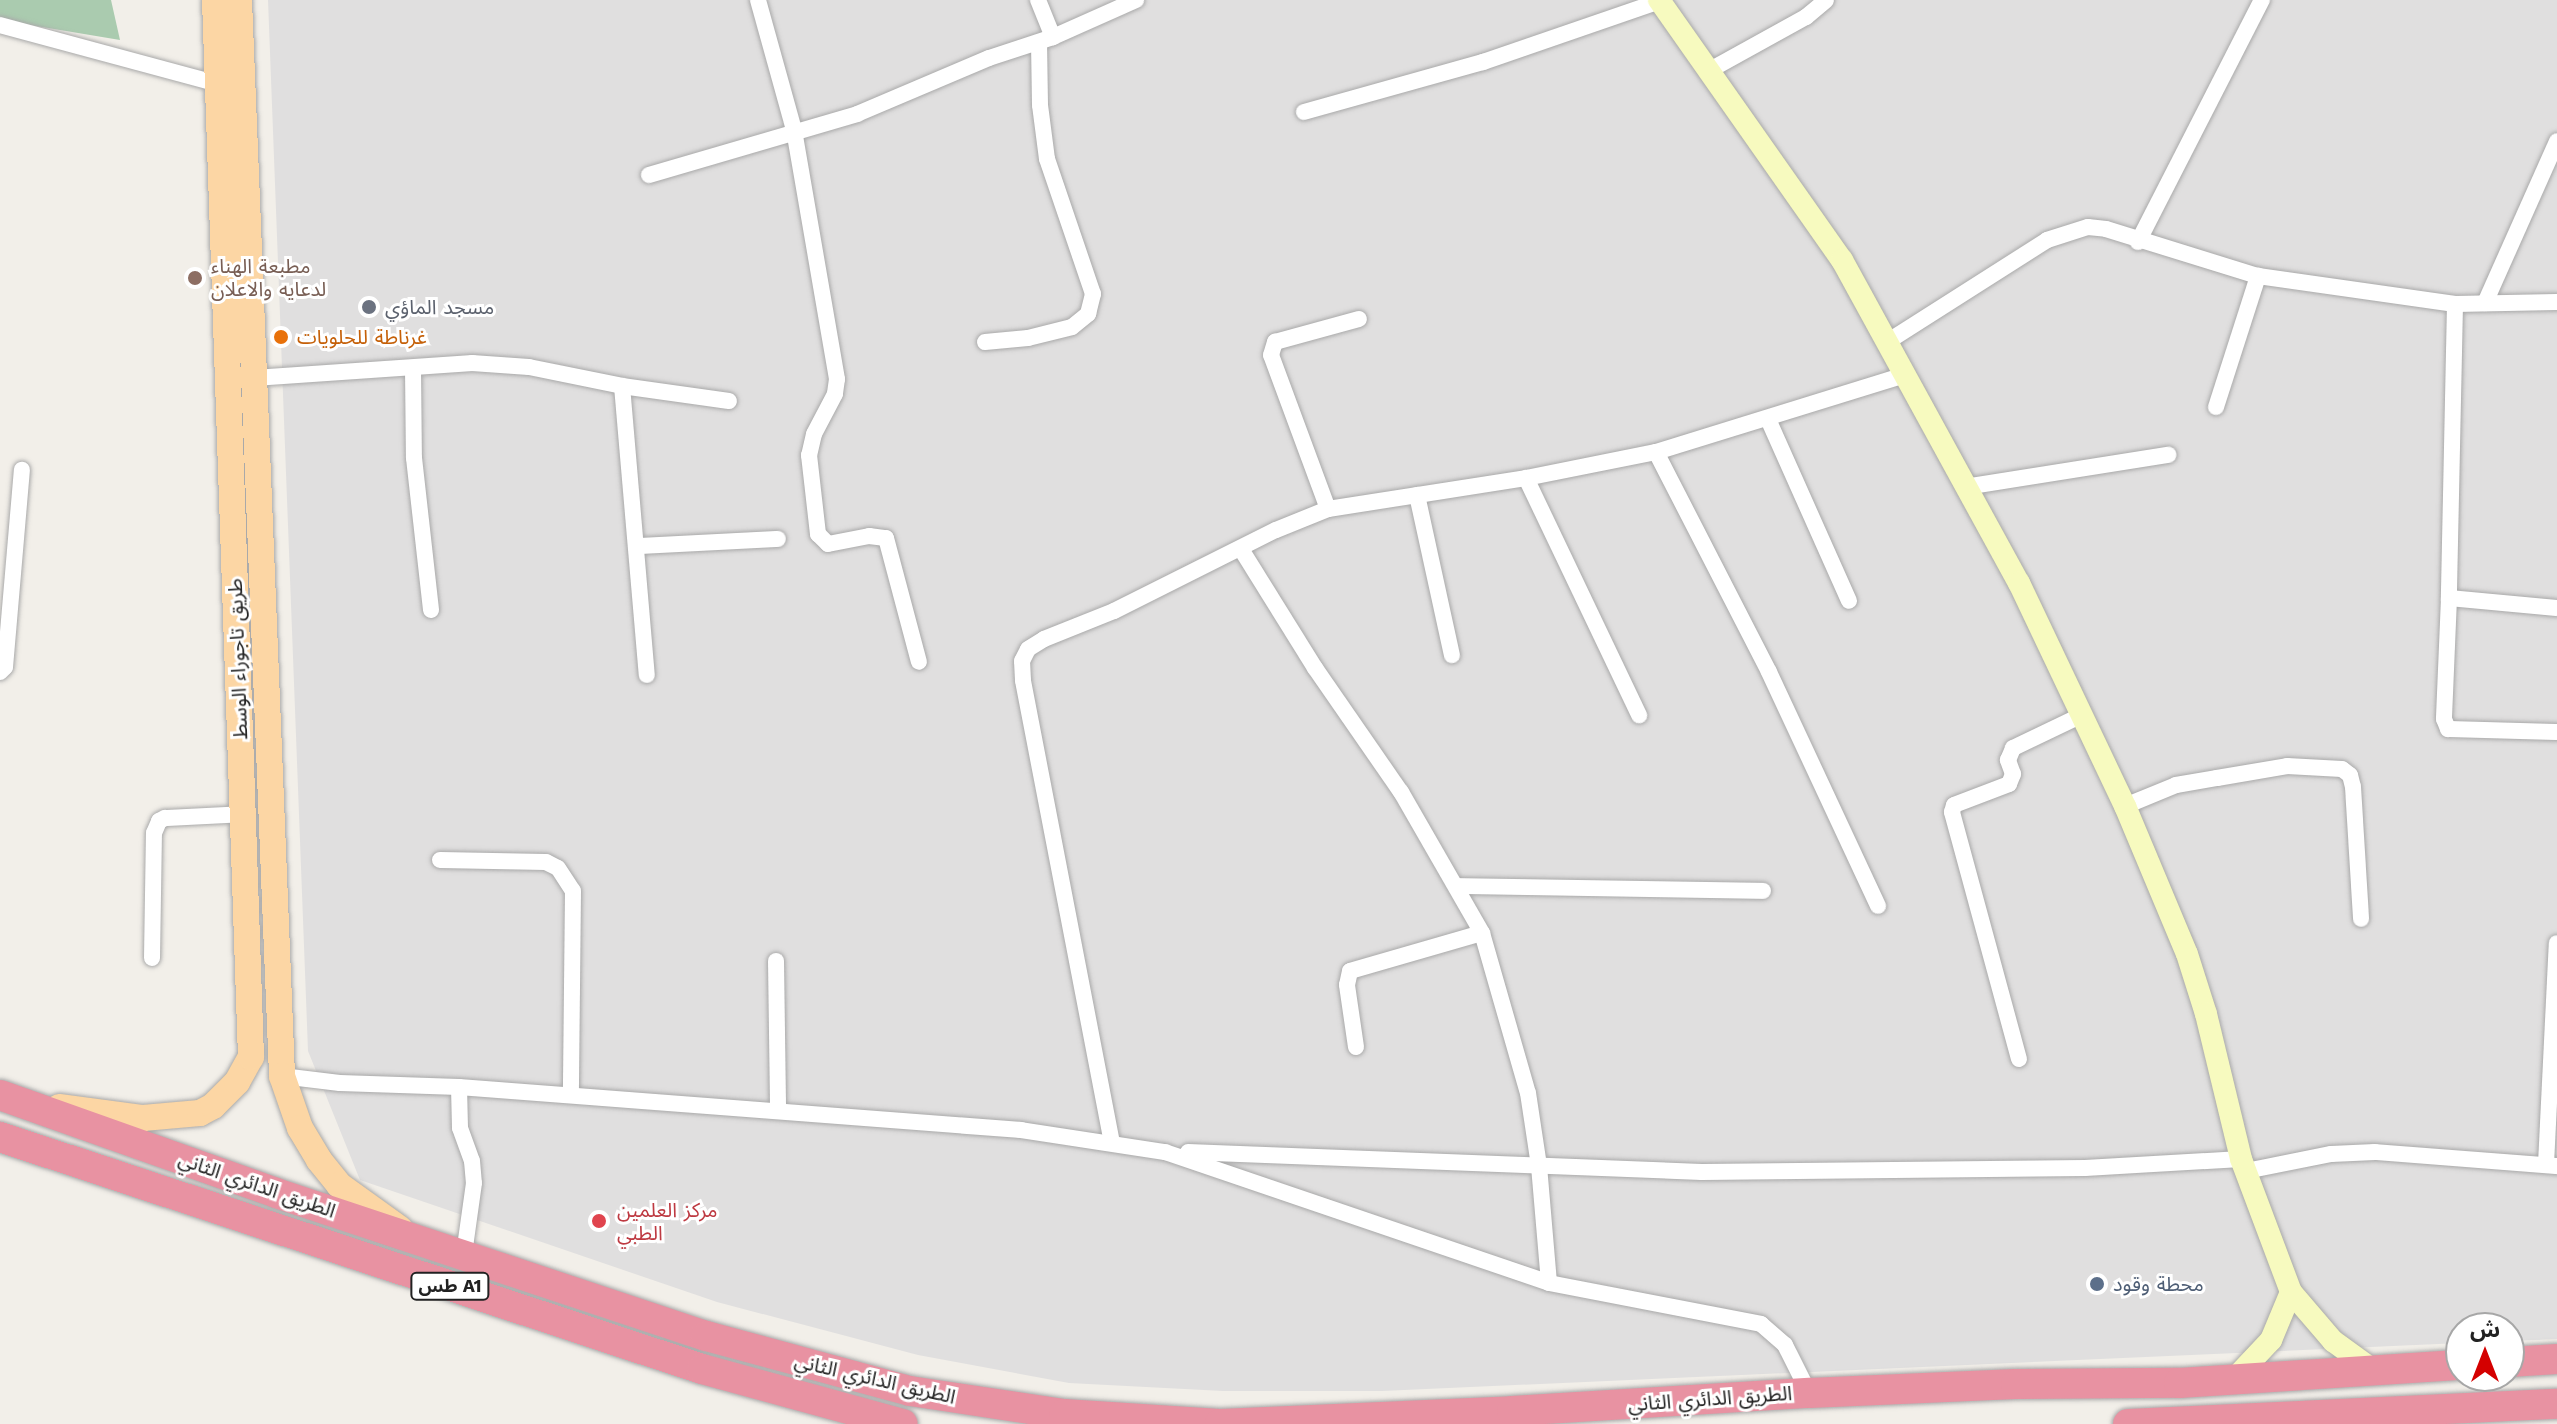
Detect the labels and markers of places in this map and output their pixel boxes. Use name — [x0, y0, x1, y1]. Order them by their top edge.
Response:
place label: مطبعة الهناء لدعايه والاعلان — [211, 254, 326, 301]
marker: مطبعة الهناء لدعايه والاعلان — [186, 269, 204, 287]
place label: مسجد الماؤي — [385, 295, 494, 319]
marker: مسجد الماؤي — [360, 298, 378, 316]
place label: غرناطة للحلويات — [297, 325, 427, 349]
marker: غرناطة للحلويات — [272, 328, 290, 346]
place label: مركز العلمين الطبي — [617, 1198, 718, 1245]
marker: مركز العلمين الطبي — [588, 1210, 610, 1232]
place label: محطة وقود — [2113, 1272, 2204, 1296]
marker: محطة وقود — [2088, 1275, 2106, 1293]

